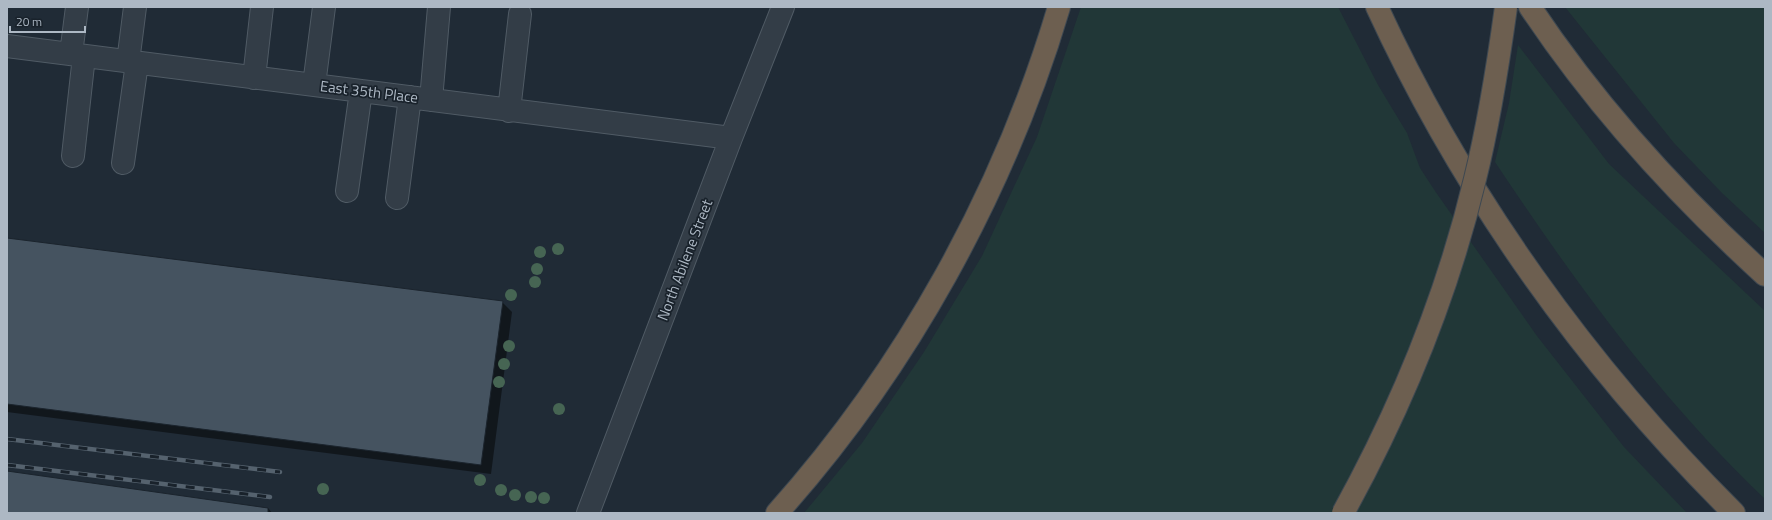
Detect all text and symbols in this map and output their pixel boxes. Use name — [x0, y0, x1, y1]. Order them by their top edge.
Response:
scale bar — [10, 8, 85, 34]
text: 20 m — [16, 12, 42, 31]
street label: East 35th Place — [319, 74, 419, 109]
street label: North Abilene Street — [651, 195, 719, 324]

